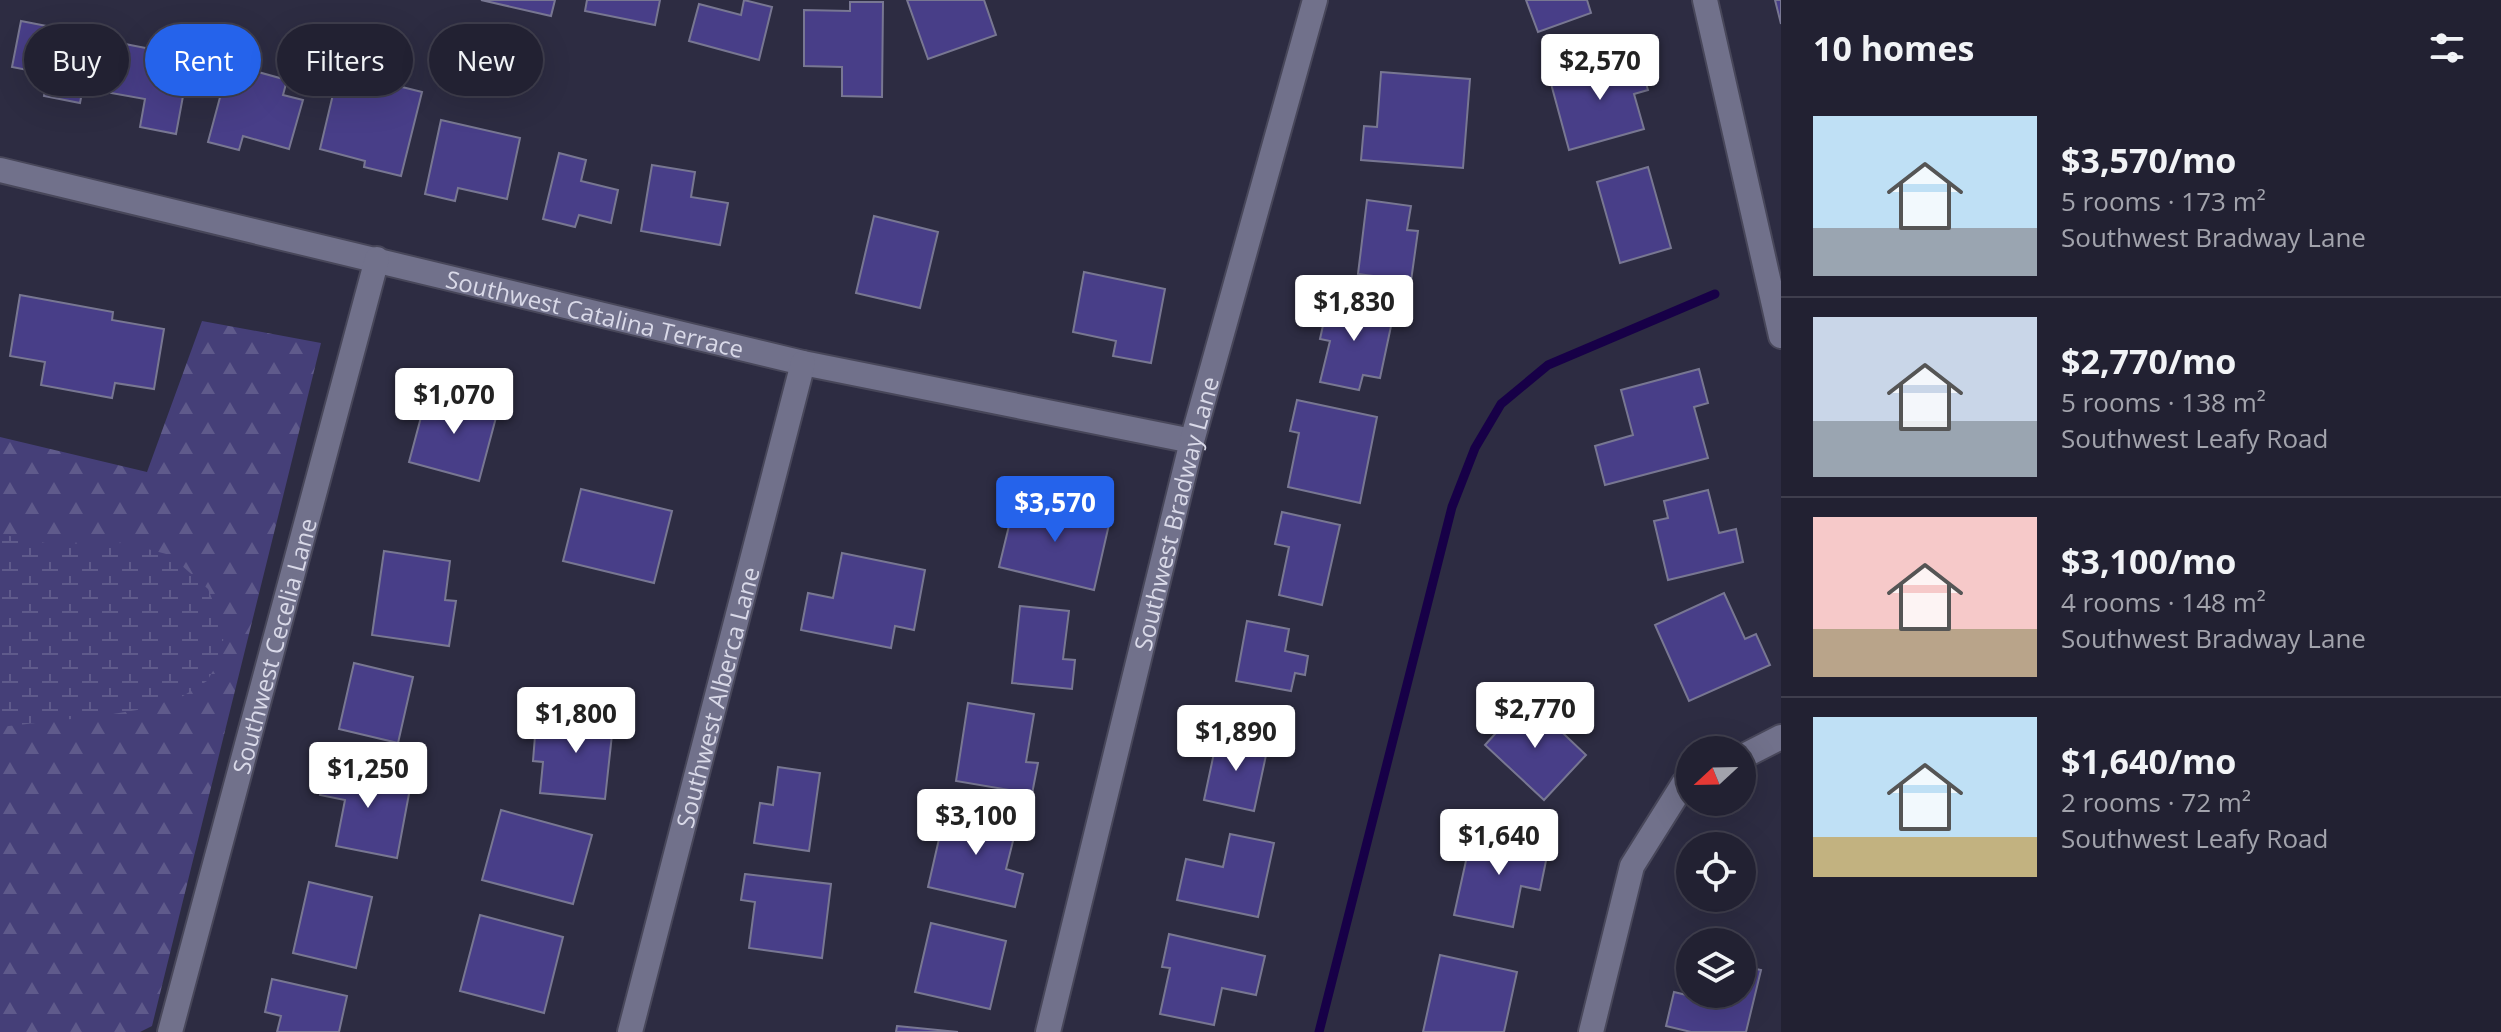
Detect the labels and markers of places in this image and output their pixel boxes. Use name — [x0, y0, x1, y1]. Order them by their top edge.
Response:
pin: $2,570 — [1535, 34, 1665, 102]
pin: $1,830 — [1289, 275, 1419, 343]
pin: $1,070 — [389, 368, 519, 436]
pin: $3,570 — [990, 476, 1120, 544]
pin: $2,770 — [1470, 682, 1600, 750]
pin: $1,800 — [511, 687, 641, 755]
pin: $1,890 — [1171, 705, 1301, 773]
pin: $1,250 — [303, 742, 433, 810]
pin: $3,100 — [911, 789, 1041, 857]
pin: $1,640 — [1434, 809, 1564, 877]

